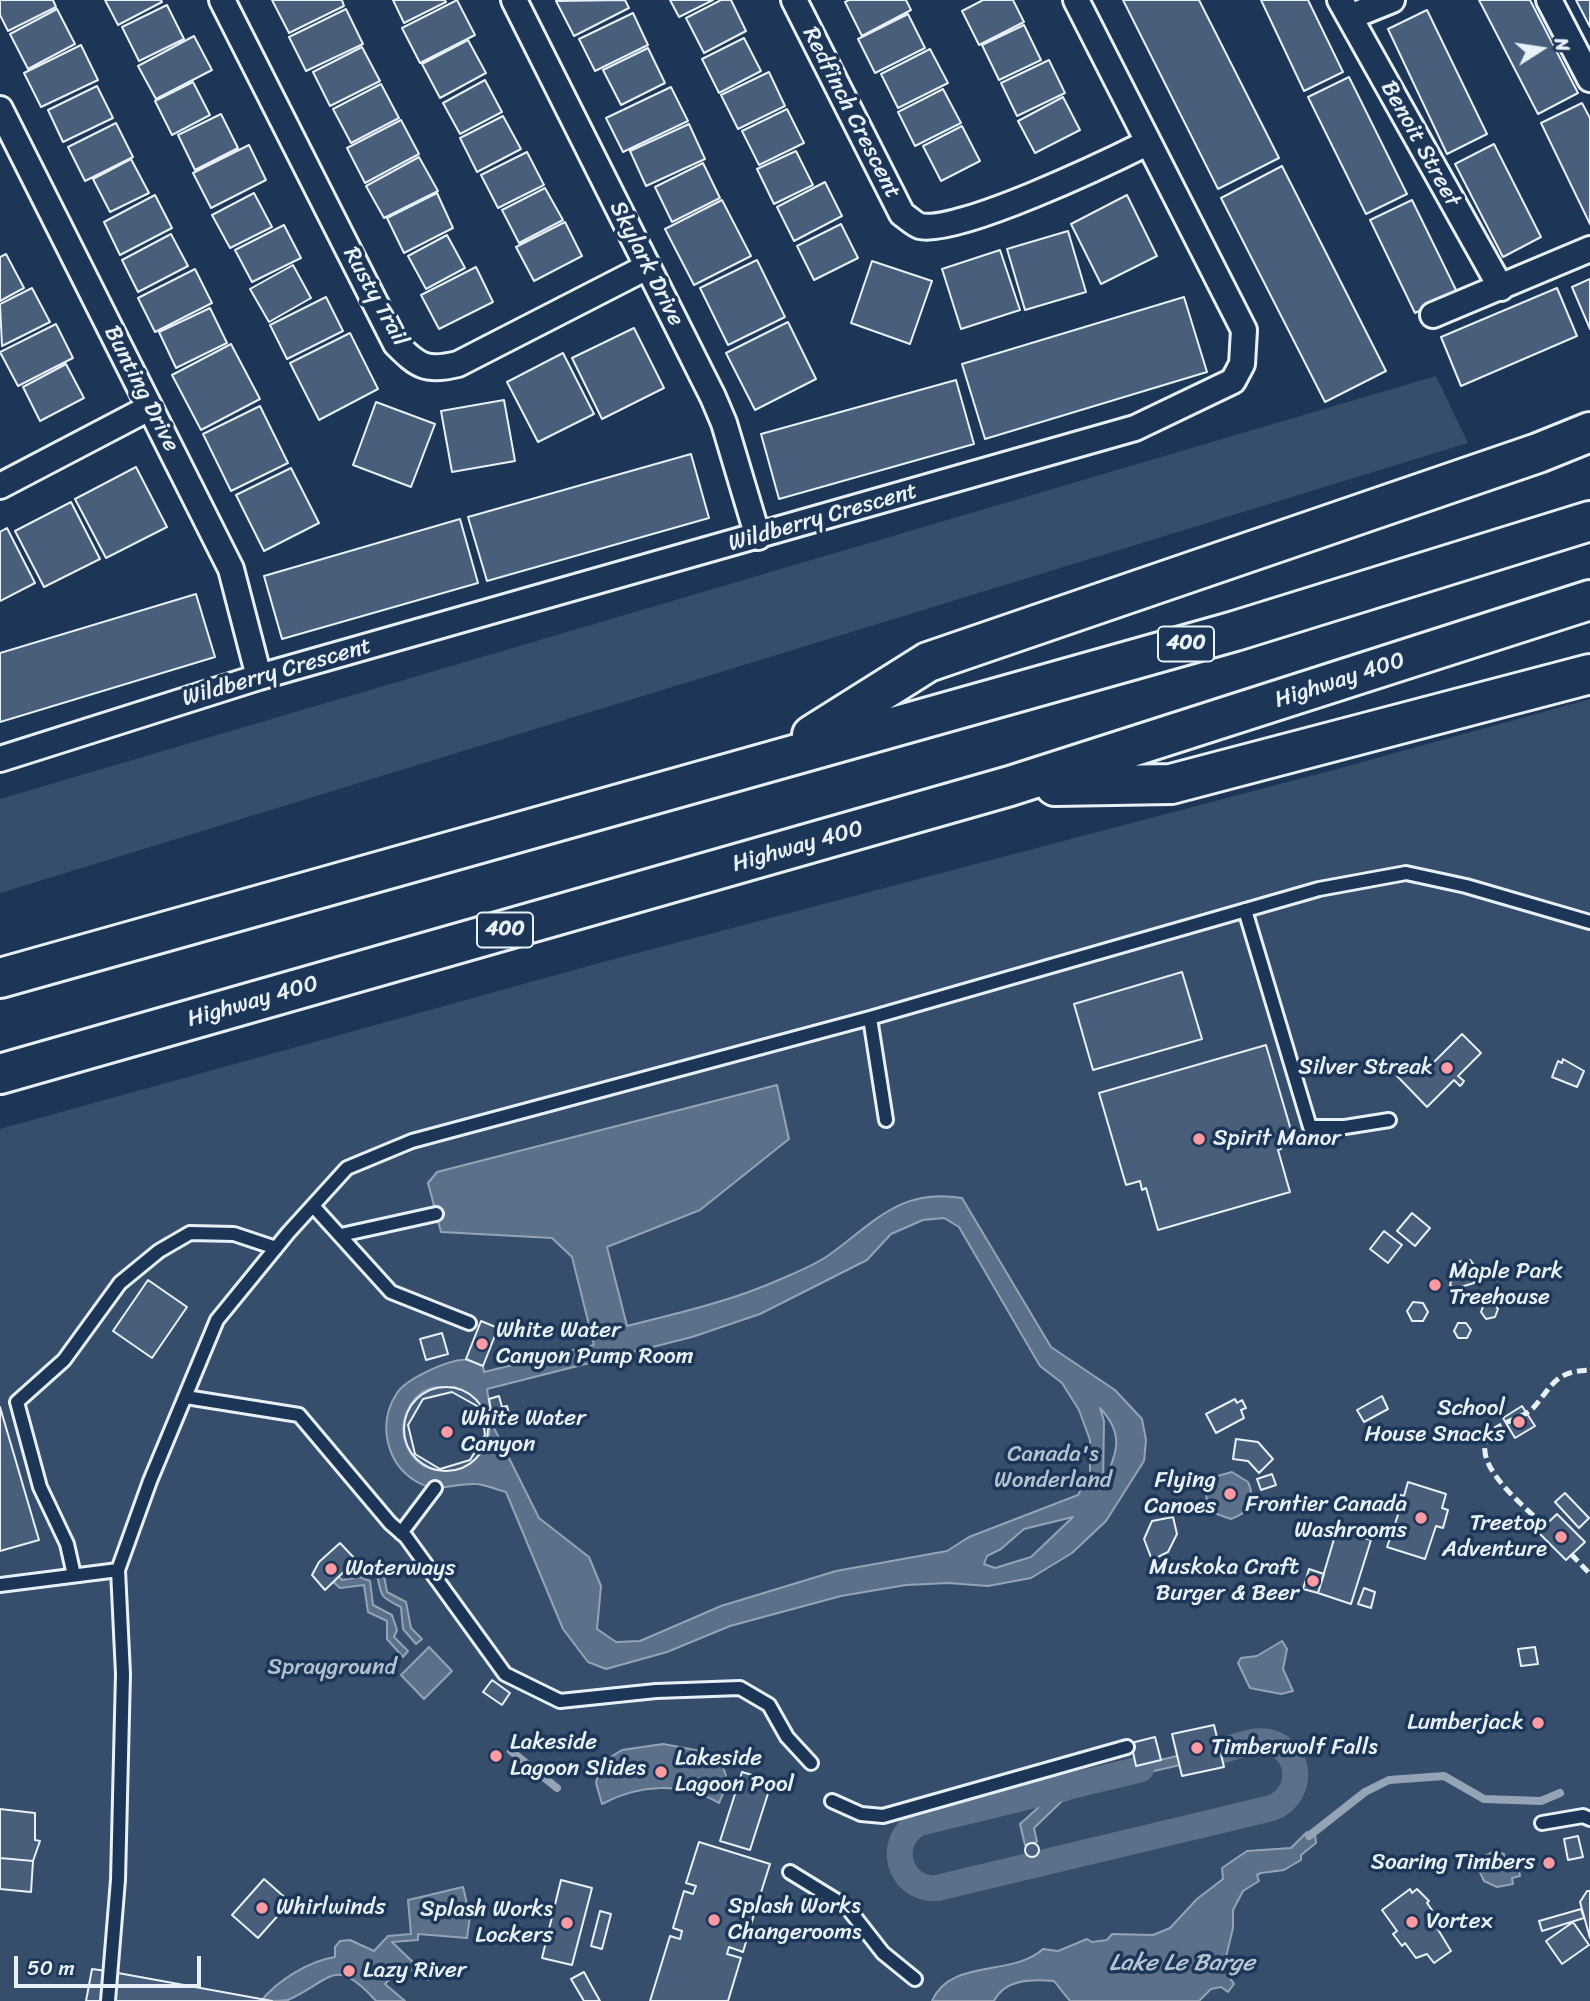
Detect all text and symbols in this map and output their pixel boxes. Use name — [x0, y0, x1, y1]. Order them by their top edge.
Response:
north arrow — [1506, 14, 1576, 84]
street label: Redfinch Crescent — [796, 23, 906, 203]
text: N — [1545, 35, 1580, 54]
street label: Benoit Street — [1374, 76, 1466, 212]
street label: Skylark Drive — [603, 197, 689, 331]
street label: Rusty Trail — [336, 243, 414, 351]
street label: Bunting Drive — [97, 321, 185, 457]
street label: Wildberry Crescent — [725, 478, 921, 558]
road number: 400 — [1158, 626, 1214, 662]
street label: Wildberry Crescent — [179, 633, 375, 713]
street label: Highway 400 — [1271, 647, 1409, 715]
street label: Highway 400 — [729, 815, 867, 879]
road number: 400 — [477, 912, 533, 948]
street label: Highway 400 — [184, 970, 322, 1034]
place label: Silver Streak — [1298, 1054, 1433, 1082]
marker: Silver Streak — [1439, 1060, 1455, 1076]
place label: Spirit Manor — [1213, 1125, 1341, 1153]
marker: Spirit Manor — [1191, 1131, 1207, 1147]
place label: Maple Park Treehouse — [1449, 1258, 1563, 1312]
marker: Maple Park Treehouse — [1427, 1277, 1443, 1293]
place label: White Water Canyon Pump Room — [496, 1317, 693, 1371]
marker: White Water Canyon Pump Room — [474, 1336, 490, 1352]
place label: School House Snacks — [1364, 1395, 1505, 1449]
place label: White Water Canyon — [461, 1405, 586, 1459]
marker: School House Snacks — [1511, 1414, 1527, 1430]
marker: White Water Canyon — [439, 1424, 455, 1440]
park label: Canada's Wonderland — [994, 1441, 1112, 1495]
place label: Flying Canoes — [1144, 1467, 1216, 1521]
marker: Flying Canoes — [1222, 1486, 1238, 1502]
place label: Frontier Canada Washrooms — [1245, 1491, 1407, 1545]
marker: Frontier Canada Washrooms — [1413, 1510, 1429, 1526]
place label: Treetop Adventure — [1442, 1510, 1547, 1564]
marker: Treetop Adventure — [1553, 1529, 1569, 1545]
place label: Muskoka Craft Burger & Beer — [1149, 1554, 1299, 1608]
place label: Waterways — [345, 1555, 456, 1583]
marker: Waterways — [323, 1561, 339, 1577]
marker: Muskoka Craft Burger & Beer — [1305, 1573, 1321, 1589]
park label: Sprayground — [267, 1654, 397, 1682]
place label: Lumberjack — [1407, 1709, 1524, 1737]
marker: Lumberjack — [1530, 1715, 1546, 1731]
place label: Lakeside Lagoon Slides — [510, 1729, 646, 1783]
place label: Timberwolf Falls — [1211, 1734, 1378, 1762]
marker: Timberwolf Falls — [1189, 1740, 1205, 1756]
place label: Lakeside Lagoon Pool — [675, 1745, 794, 1799]
marker: Lakeside Lagoon Slides — [488, 1748, 504, 1764]
marker: Lakeside Lagoon Pool — [653, 1764, 669, 1780]
place label: Soaring Timbers — [1371, 1849, 1535, 1877]
marker: Soaring Timbers — [1541, 1855, 1557, 1871]
place label: Splash Works Changerooms — [728, 1893, 861, 1947]
place label: Whirlwinds — [276, 1894, 385, 1922]
place label: Splash Works Lockers — [420, 1896, 553, 1950]
marker: Whirlwinds — [254, 1900, 270, 1916]
place label: Vortex — [1426, 1908, 1492, 1936]
marker: Splash Works Changerooms — [706, 1912, 722, 1928]
marker: Vortex — [1404, 1914, 1420, 1930]
marker: Splash Works Lockers — [559, 1915, 575, 1931]
scale bar — [18, 1941, 205, 1985]
text: 50 m — [27, 1949, 75, 1987]
water label: Lake Le Barge — [1109, 1950, 1255, 1978]
place label: Lazy River — [363, 1957, 466, 1985]
marker: Lazy River — [341, 1963, 357, 1979]

